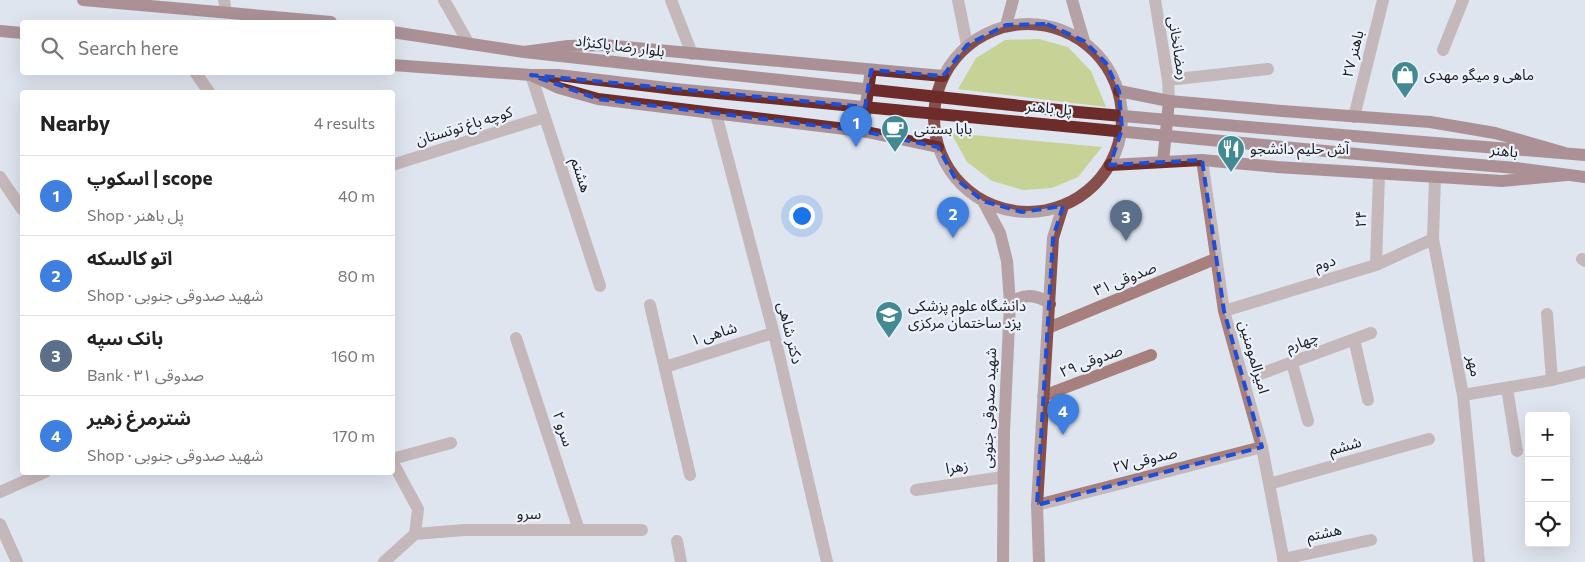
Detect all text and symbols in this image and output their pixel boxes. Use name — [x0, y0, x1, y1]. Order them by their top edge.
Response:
street label: رمضانخانی — [1164, 15, 1193, 81]
search box — [20, 20, 395, 75]
street label: باهنر ۲۷ — [1337, 28, 1368, 80]
street label: بلوار رضا پاکنژاد — [574, 31, 666, 62]
icon: search — [38, 34, 66, 62]
text: Search here — [78, 36, 178, 59]
shop icon: ماهی و میگو مهدی — [1390, 60, 1420, 99]
place label: ماهی و میگو مهدی — [1424, 65, 1534, 84]
street label: پل باهنر — [1024, 96, 1073, 120]
street label: کوچه باغ توتستان — [413, 102, 516, 152]
pin: 1 — [840, 106, 872, 147]
text: Nearby — [40, 110, 110, 135]
text: 4 results — [314, 113, 375, 132]
cafe icon: بابا بستنی — [880, 114, 910, 153]
place label: بابا بستنی — [914, 119, 972, 138]
restaurant icon: آش حلیم دانشجو — [1216, 134, 1246, 173]
place label: آش حلیم دانشجو — [1250, 139, 1350, 160]
street label: باهنر — [1488, 139, 1519, 161]
street label: هشتم — [565, 155, 596, 195]
text: اسکوپ | scope — [87, 166, 213, 189]
text: 1 — [52, 186, 60, 205]
text: 40 m — [338, 186, 375, 205]
pin: 2 — [937, 197, 969, 238]
pin: 3 — [1110, 200, 1142, 241]
your location — [789, 203, 815, 229]
text: Shop · پل باهنر — [87, 205, 184, 224]
street label: ۲۴ — [1351, 210, 1369, 228]
text: اتو کالسکه — [87, 246, 172, 269]
street label: دوم — [1312, 250, 1338, 277]
street label: صدوقی ۳۱ — [1091, 257, 1159, 300]
text: 2 — [51, 266, 61, 285]
text: 80 m — [338, 266, 375, 285]
text: Shop · شهید صدوقی جنوبی — [87, 285, 263, 304]
place label: دانشگاه علوم پزشکی یزد ساختمان مرکزی — [908, 296, 1026, 332]
street label: دکتر شاهی — [774, 300, 807, 366]
school or university icon: دانشگاه علوم پزشکی یزد ساختمان مرکزی — [874, 300, 904, 339]
street label: شاهی ۱ — [688, 317, 739, 350]
street label: امیرالمومنین — [1235, 318, 1274, 396]
text: بانک سپه — [87, 326, 163, 349]
street label: چهارم — [1283, 327, 1321, 358]
street label: صدوقی ۲۹ — [1057, 340, 1125, 381]
text: 3 — [51, 346, 61, 365]
text: 160 m — [331, 346, 375, 365]
street label: شهید صدوقی جنوبی — [977, 347, 1000, 469]
street label: مهر — [1463, 353, 1486, 378]
text: Bank · صدوقی ۳۱ — [87, 365, 204, 384]
pin: 4 — [1047, 394, 1079, 435]
text: شترمرغ زهیر — [87, 406, 191, 429]
street label: سرو ۲ — [549, 409, 578, 449]
map controls — [1525, 412, 1570, 547]
button: + — [1525, 412, 1570, 457]
text: 4 — [51, 426, 61, 445]
text: 170 m — [332, 426, 375, 445]
street label: ششم — [1326, 432, 1364, 461]
street label: صدوقی ۲۷ — [1111, 442, 1179, 477]
text: Shop · شهید صدوقی جنوبی — [87, 445, 263, 464]
street label: زهرا — [944, 455, 970, 478]
button: − — [1525, 457, 1570, 502]
button: locate — [1525, 502, 1570, 547]
street label: سرو — [517, 504, 541, 523]
street label: هشتم — [1305, 520, 1344, 547]

